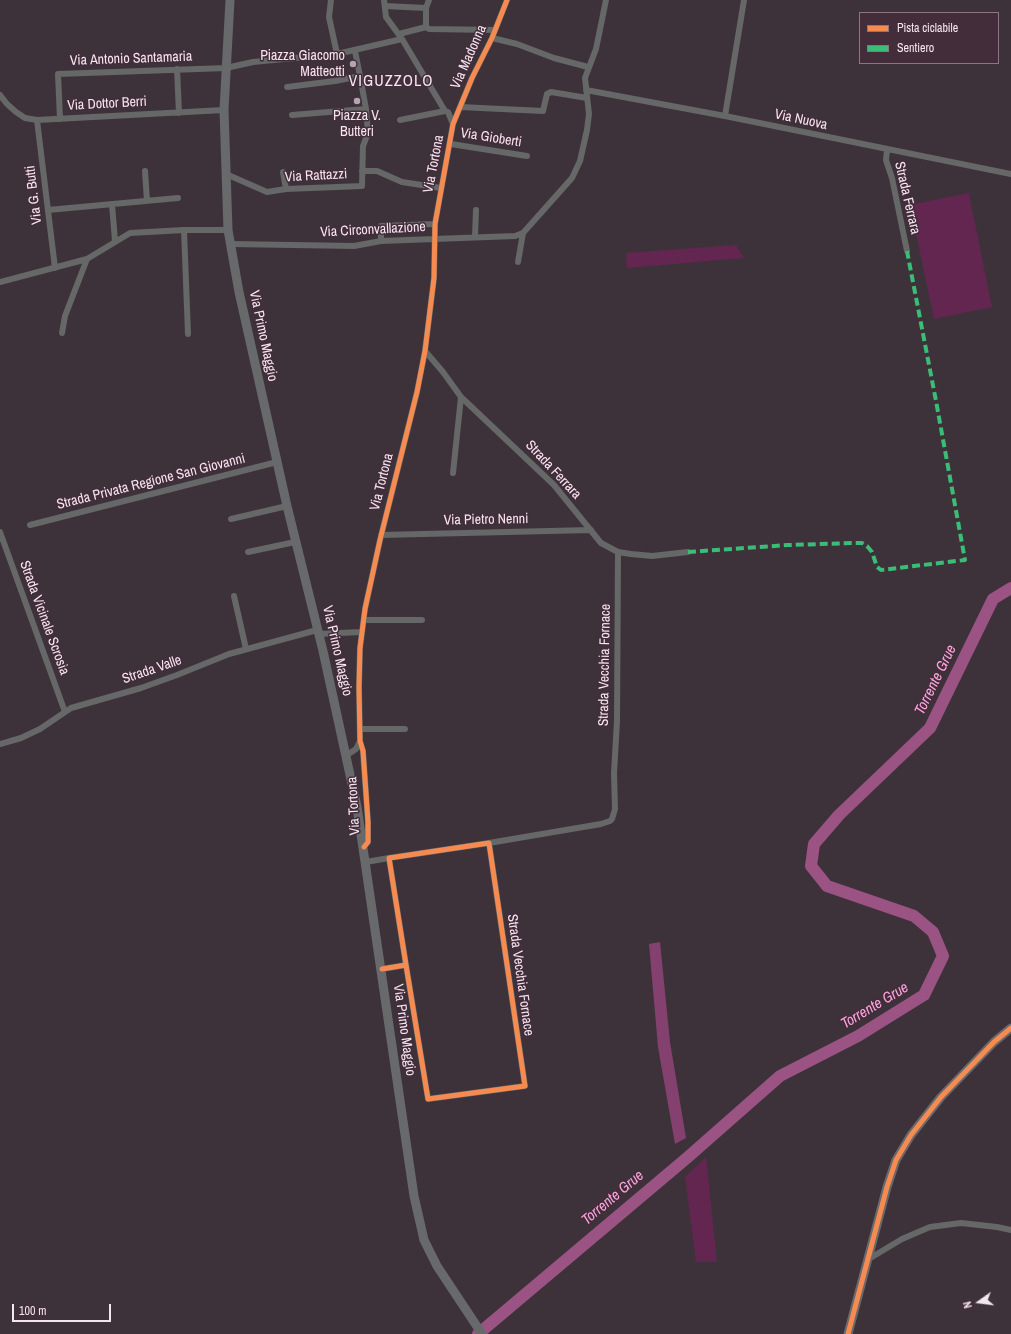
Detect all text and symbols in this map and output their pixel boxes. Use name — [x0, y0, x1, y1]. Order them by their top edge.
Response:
legend — [859, 12, 999, 64]
text: Pista ciclabile — [897, 20, 958, 36]
street label: Via Madonna — [447, 22, 491, 92]
text: Sentiero — [897, 40, 934, 56]
street label: Via Antonio Santamaria — [70, 48, 192, 70]
place label: Piazza Giacomo Matteotti — [260, 48, 345, 80]
marker: Piazza Giacomo Matteotti — [348, 59, 358, 69]
district label: VIGUZZOLO — [349, 72, 433, 92]
street label: Via Dottor Berri — [67, 94, 147, 114]
marker: Piazza V. Butteri — [352, 96, 362, 106]
street label: Via Nuova — [773, 106, 829, 134]
place label: Piazza V. Butteri — [333, 108, 381, 140]
street label: Via Gioberti — [459, 125, 523, 151]
street label: Via Tortona — [420, 134, 448, 194]
street label: Strada Ferrara — [890, 160, 924, 236]
street label: Via G. Butti — [22, 165, 46, 225]
street label: Via Rattazzi — [284, 166, 348, 186]
street label: Via Circonvallazione — [320, 219, 426, 241]
street label: Via Primo Maggio — [245, 289, 281, 383]
street label: Strada Ferrara — [522, 437, 584, 503]
street label: Strada Privata Regione San Giovanni — [55, 450, 247, 514]
street label: Via Tortona — [367, 452, 397, 512]
street label: Via Pietro Nenni — [444, 511, 528, 529]
street label: Strada Vicinale Scrosia — [16, 559, 72, 677]
street label: Via Primo Maggio — [318, 604, 356, 698]
street label: Strada Vecchia Fornace — [596, 604, 614, 726]
water label: Torrente Grue — [911, 642, 961, 718]
street label: Strada Valle — [120, 652, 184, 688]
street label: Via Tortona — [344, 776, 364, 836]
street label: Strada Vecchia Fornace — [503, 913, 537, 1037]
water label: Torrente Grue — [838, 979, 912, 1033]
street label: Via Primo Maggio — [389, 983, 419, 1077]
water label: Torrente Grue — [578, 1167, 648, 1229]
north arrow — [959, 1282, 999, 1322]
scale bar — [14, 1296, 113, 1322]
text: N — [960, 1300, 975, 1310]
text: 100 m — [19, 1303, 46, 1319]

